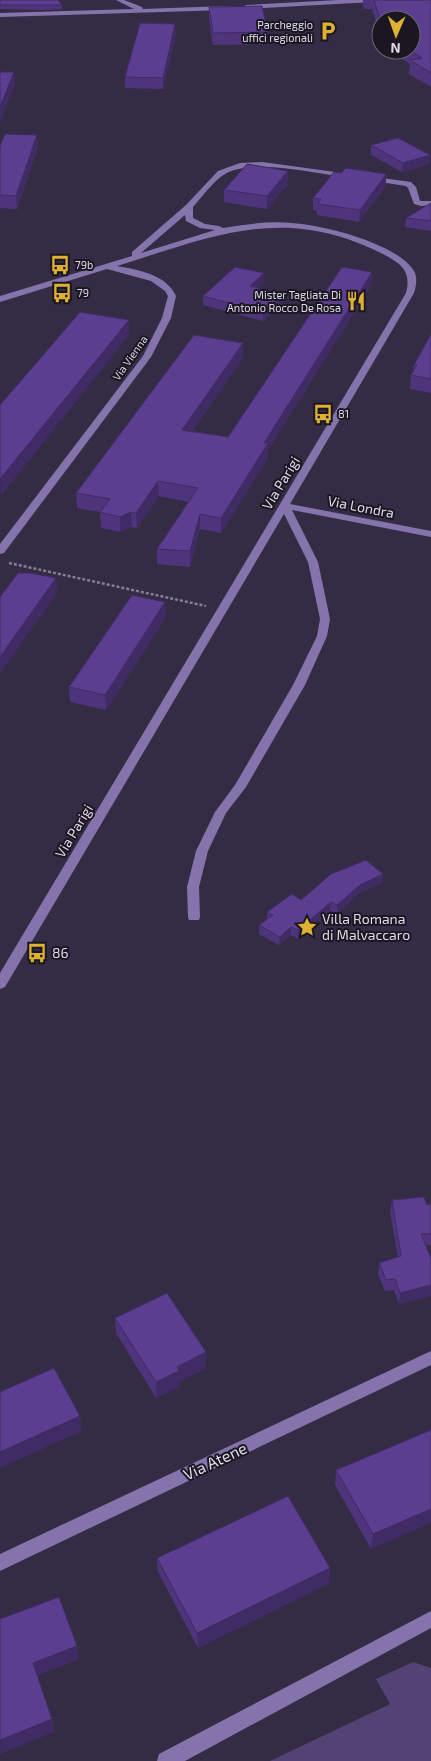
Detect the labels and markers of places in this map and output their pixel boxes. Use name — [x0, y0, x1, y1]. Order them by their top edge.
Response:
place label: Parcheggio uffici regionali — [242, 18, 313, 44]
parking icon: Parcheggio uffici regionali — [317, 20, 339, 42]
bus stop icon: 79b — [49, 254, 71, 276]
place label: 79b — [75, 258, 93, 271]
bus stop icon: 79 — [51, 282, 73, 304]
place label: 79 — [77, 286, 89, 299]
place label: Mister Tagliata Di Antonio Rocco De Rosa — [227, 288, 341, 314]
restaurant icon: Mister Tagliata Di Antonio Rocco De Rosa — [345, 290, 367, 312]
bus stop icon: 81 — [312, 403, 334, 425]
place label: 81 — [338, 407, 349, 420]
place label: Villa Romana di Malvaccaro — [322, 910, 410, 943]
place icon: Villa Romana di Malvaccaro — [296, 916, 318, 938]
bus stop icon: 86 — [26, 942, 48, 964]
place label: 86 — [52, 944, 69, 961]

